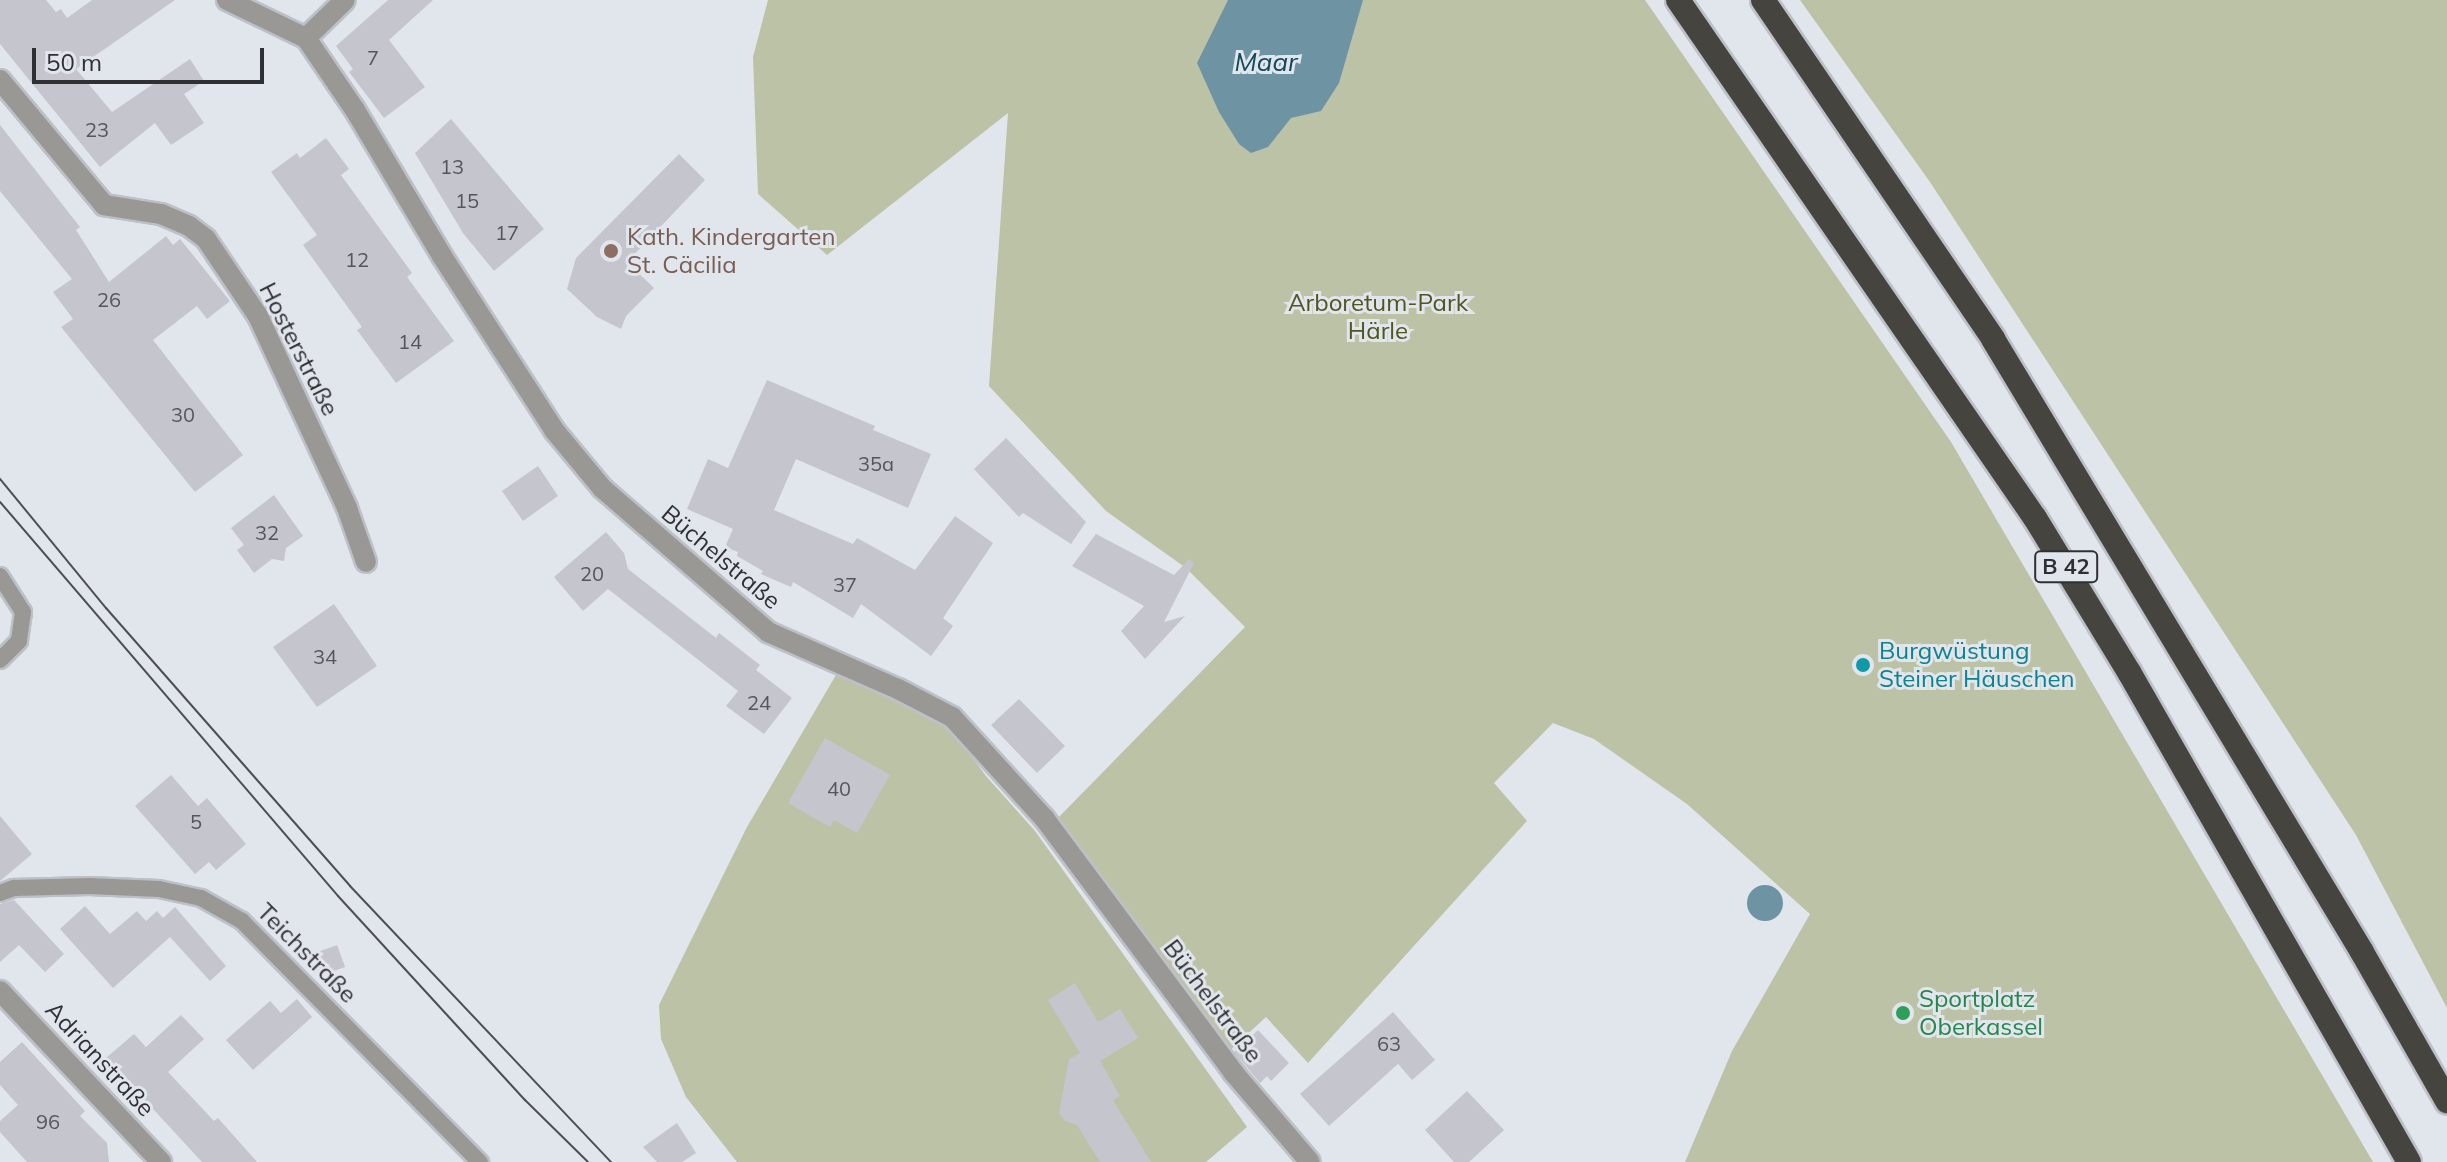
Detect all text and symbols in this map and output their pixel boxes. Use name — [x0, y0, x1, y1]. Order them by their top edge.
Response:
scale bar — [36, 32, 268, 82]
house number: 7 — [367, 45, 379, 69]
water label: Maar — [1235, 46, 1297, 78]
text: 50 m — [46, 47, 102, 77]
house number: 23 — [85, 117, 109, 141]
house number: 13 — [440, 154, 464, 178]
house number: 15 — [455, 188, 479, 212]
house number: 17 — [495, 220, 519, 244]
place label: Kath. Kindergarten St. Cäcilia — [627, 223, 835, 279]
marker: Kath. Kindergarten St. Cäcilia — [602, 242, 620, 260]
house number: 12 — [345, 247, 369, 271]
street label: Hosterstraße — [253, 278, 345, 420]
house number: 26 — [97, 287, 121, 311]
park label: Arboretum-Park Härle — [1288, 289, 1468, 345]
house number: 14 — [398, 329, 422, 353]
house number: 30 — [171, 402, 195, 426]
house number: 35a — [858, 451, 894, 475]
street label: Büchelstraße — [656, 499, 786, 615]
house number: 32 — [255, 520, 279, 544]
road number: B 42 — [2034, 549, 2098, 585]
house number: 20 — [580, 561, 604, 585]
house number: 37 — [833, 572, 857, 596]
place label: Burgwüstung Steiner Häuschen — [1879, 637, 2075, 693]
house number: 34 — [313, 644, 337, 668]
marker: Burgwüstung Steiner Häuschen — [1854, 656, 1872, 674]
house number: 24 — [747, 690, 771, 714]
house number: 40 — [827, 776, 851, 800]
house number: 5 — [190, 809, 202, 833]
street label: Teichstraße — [251, 897, 363, 1009]
street label: Büchelstraße — [1157, 934, 1269, 1068]
place label: Sportplatz Oberkassel — [1919, 985, 2043, 1041]
street label: Adrianstraße — [40, 996, 160, 1122]
marker: Sportplatz Oberkassel — [1894, 1004, 1912, 1022]
house number: 63 — [1377, 1031, 1401, 1055]
house number: 96 — [36, 1109, 60, 1133]

